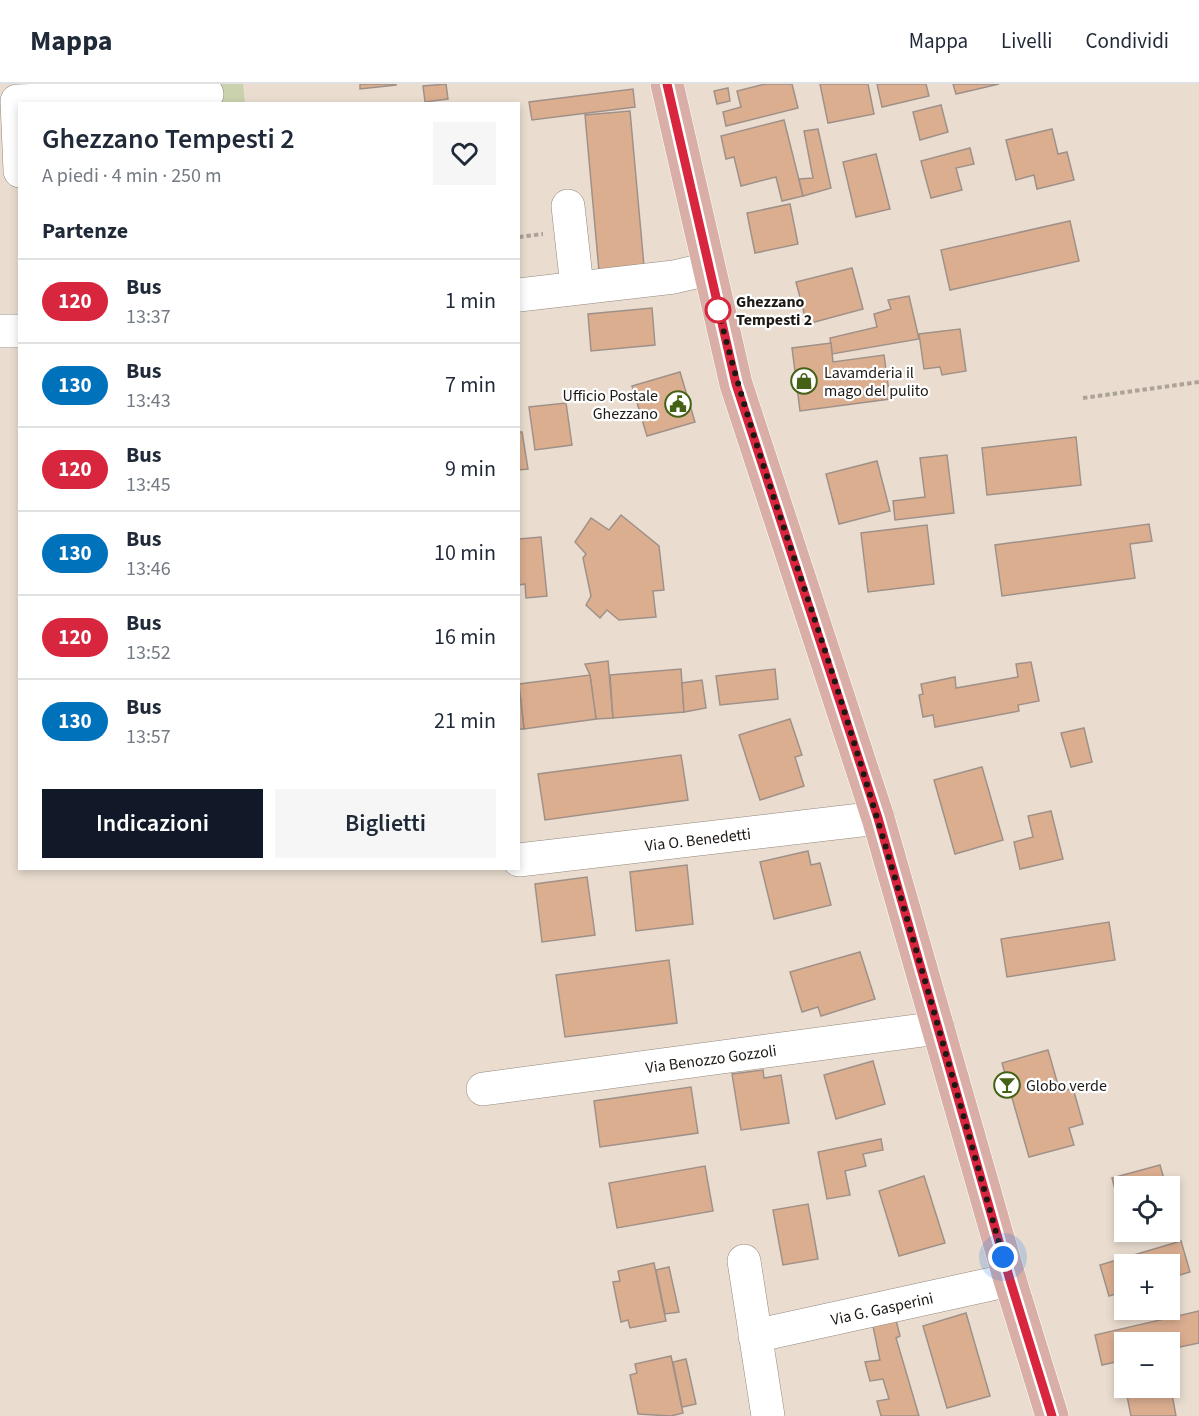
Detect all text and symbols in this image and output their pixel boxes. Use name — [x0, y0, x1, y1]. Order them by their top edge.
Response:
text: Mappa — [30, 21, 113, 61]
text: Mappa — [909, 26, 968, 56]
text: Livelli — [1001, 26, 1053, 56]
text: Condividi — [1086, 26, 1169, 56]
text: Ghezzano Tempesti 2 — [42, 119, 295, 159]
button: heart — [433, 122, 496, 185]
text: A piedi · 4 min · 250 m — [42, 162, 222, 190]
text: Partenze — [42, 215, 128, 247]
text: Bus — [126, 271, 162, 303]
text: 1 min — [445, 285, 496, 317]
text: 120 — [58, 286, 92, 316]
place label: Ghezzano Tempesti 2 — [736, 291, 812, 331]
marker: Ghezzano Tempesti 2 — [705, 297, 731, 323]
text: 13:37 — [126, 303, 171, 331]
text: Bus — [126, 355, 162, 387]
place label: Lavamderia il mago del pulito — [824, 362, 929, 402]
shop icon: Lavamderia il mago del pulito — [789, 366, 819, 396]
text: 7 min — [445, 369, 496, 401]
text: 130 — [58, 370, 92, 400]
place label: Ufficio Postale Ghezzano — [563, 385, 658, 425]
text: 13:43 — [126, 387, 171, 415]
public building icon: Ufficio Postale Ghezzano — [663, 389, 693, 419]
text: Bus — [126, 439, 162, 471]
text: 9 min — [445, 453, 496, 485]
text: 120 — [58, 454, 92, 484]
text: 13:45 — [126, 471, 171, 499]
text: Bus — [126, 523, 162, 555]
text: 10 min — [434, 537, 496, 569]
text: 130 — [58, 538, 92, 568]
text: 13:46 — [126, 555, 171, 583]
text: Bus — [126, 607, 162, 639]
text: 16 min — [434, 621, 496, 653]
text: 120 — [58, 622, 92, 652]
text: 13:52 — [126, 639, 171, 667]
text: Bus — [126, 691, 162, 723]
text: 21 min — [434, 705, 496, 737]
text: 130 — [58, 706, 92, 736]
text: 13:57 — [126, 723, 171, 751]
button: Indicazioni — [42, 789, 263, 858]
button: Biglietti — [275, 789, 496, 858]
street label: Via O. Benedetti — [644, 823, 752, 857]
street label: Via Benozzo Gozzoli — [644, 1040, 778, 1079]
bar icon: Globo verde — [992, 1070, 1022, 1100]
place label: Globo verde — [1026, 1075, 1107, 1097]
map controls — [1114, 1176, 1180, 1398]
button: locate — [1114, 1176, 1180, 1242]
your location — [988, 1242, 1018, 1272]
button: + — [1114, 1254, 1180, 1320]
street label: Via G. Gasperini — [829, 1287, 935, 1331]
button: − — [1114, 1332, 1180, 1398]

